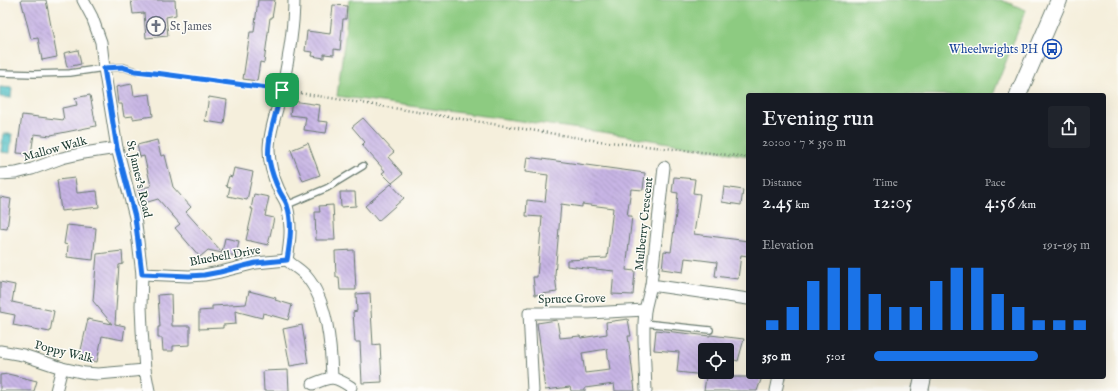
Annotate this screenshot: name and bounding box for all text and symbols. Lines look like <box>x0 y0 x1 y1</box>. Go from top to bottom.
church icon: St James <box>145 15 167 37</box>
place label: St James <box>170 19 212 35</box>
bus stop icon: Wheelwrights PH <box>1041 38 1063 60</box>
place label: Wheelwrights PH <box>949 42 1038 57</box>
pin <box>265 73 299 107</box>
icon: arrive <box>271 79 293 101</box>
text: Evening run <box>762 105 874 133</box>
button: share <box>1048 106 1090 148</box>
street label: Mallow Walk <box>21 133 89 165</box>
text: 20:00 · 7 × 350 m <box>762 134 846 151</box>
street label: St James's Road <box>122 139 155 220</box>
text: Distance <box>762 176 802 190</box>
text: Time <box>873 176 898 190</box>
text: Pace <box>985 176 1005 190</box>
street label: Mulberry Crescent <box>632 177 656 271</box>
text: 2.45 <box>762 190 793 215</box>
text: 12:05 <box>873 190 913 215</box>
text: 4:56 <box>985 190 1015 215</box>
text: km <box>793 198 810 212</box>
text: /km <box>1015 198 1036 212</box>
text: Elevation <box>762 237 814 254</box>
text: 191–195 m <box>1042 237 1090 254</box>
street label: Bluebell Drive <box>188 242 262 270</box>
street label: Spruce Grove <box>538 291 606 308</box>
street label: Poppy Walk <box>33 337 96 368</box>
map controls <box>698 343 734 379</box>
button: locate <box>698 343 734 379</box>
text: 350 m <box>762 348 791 365</box>
text: 5:01 <box>826 348 845 365</box>

